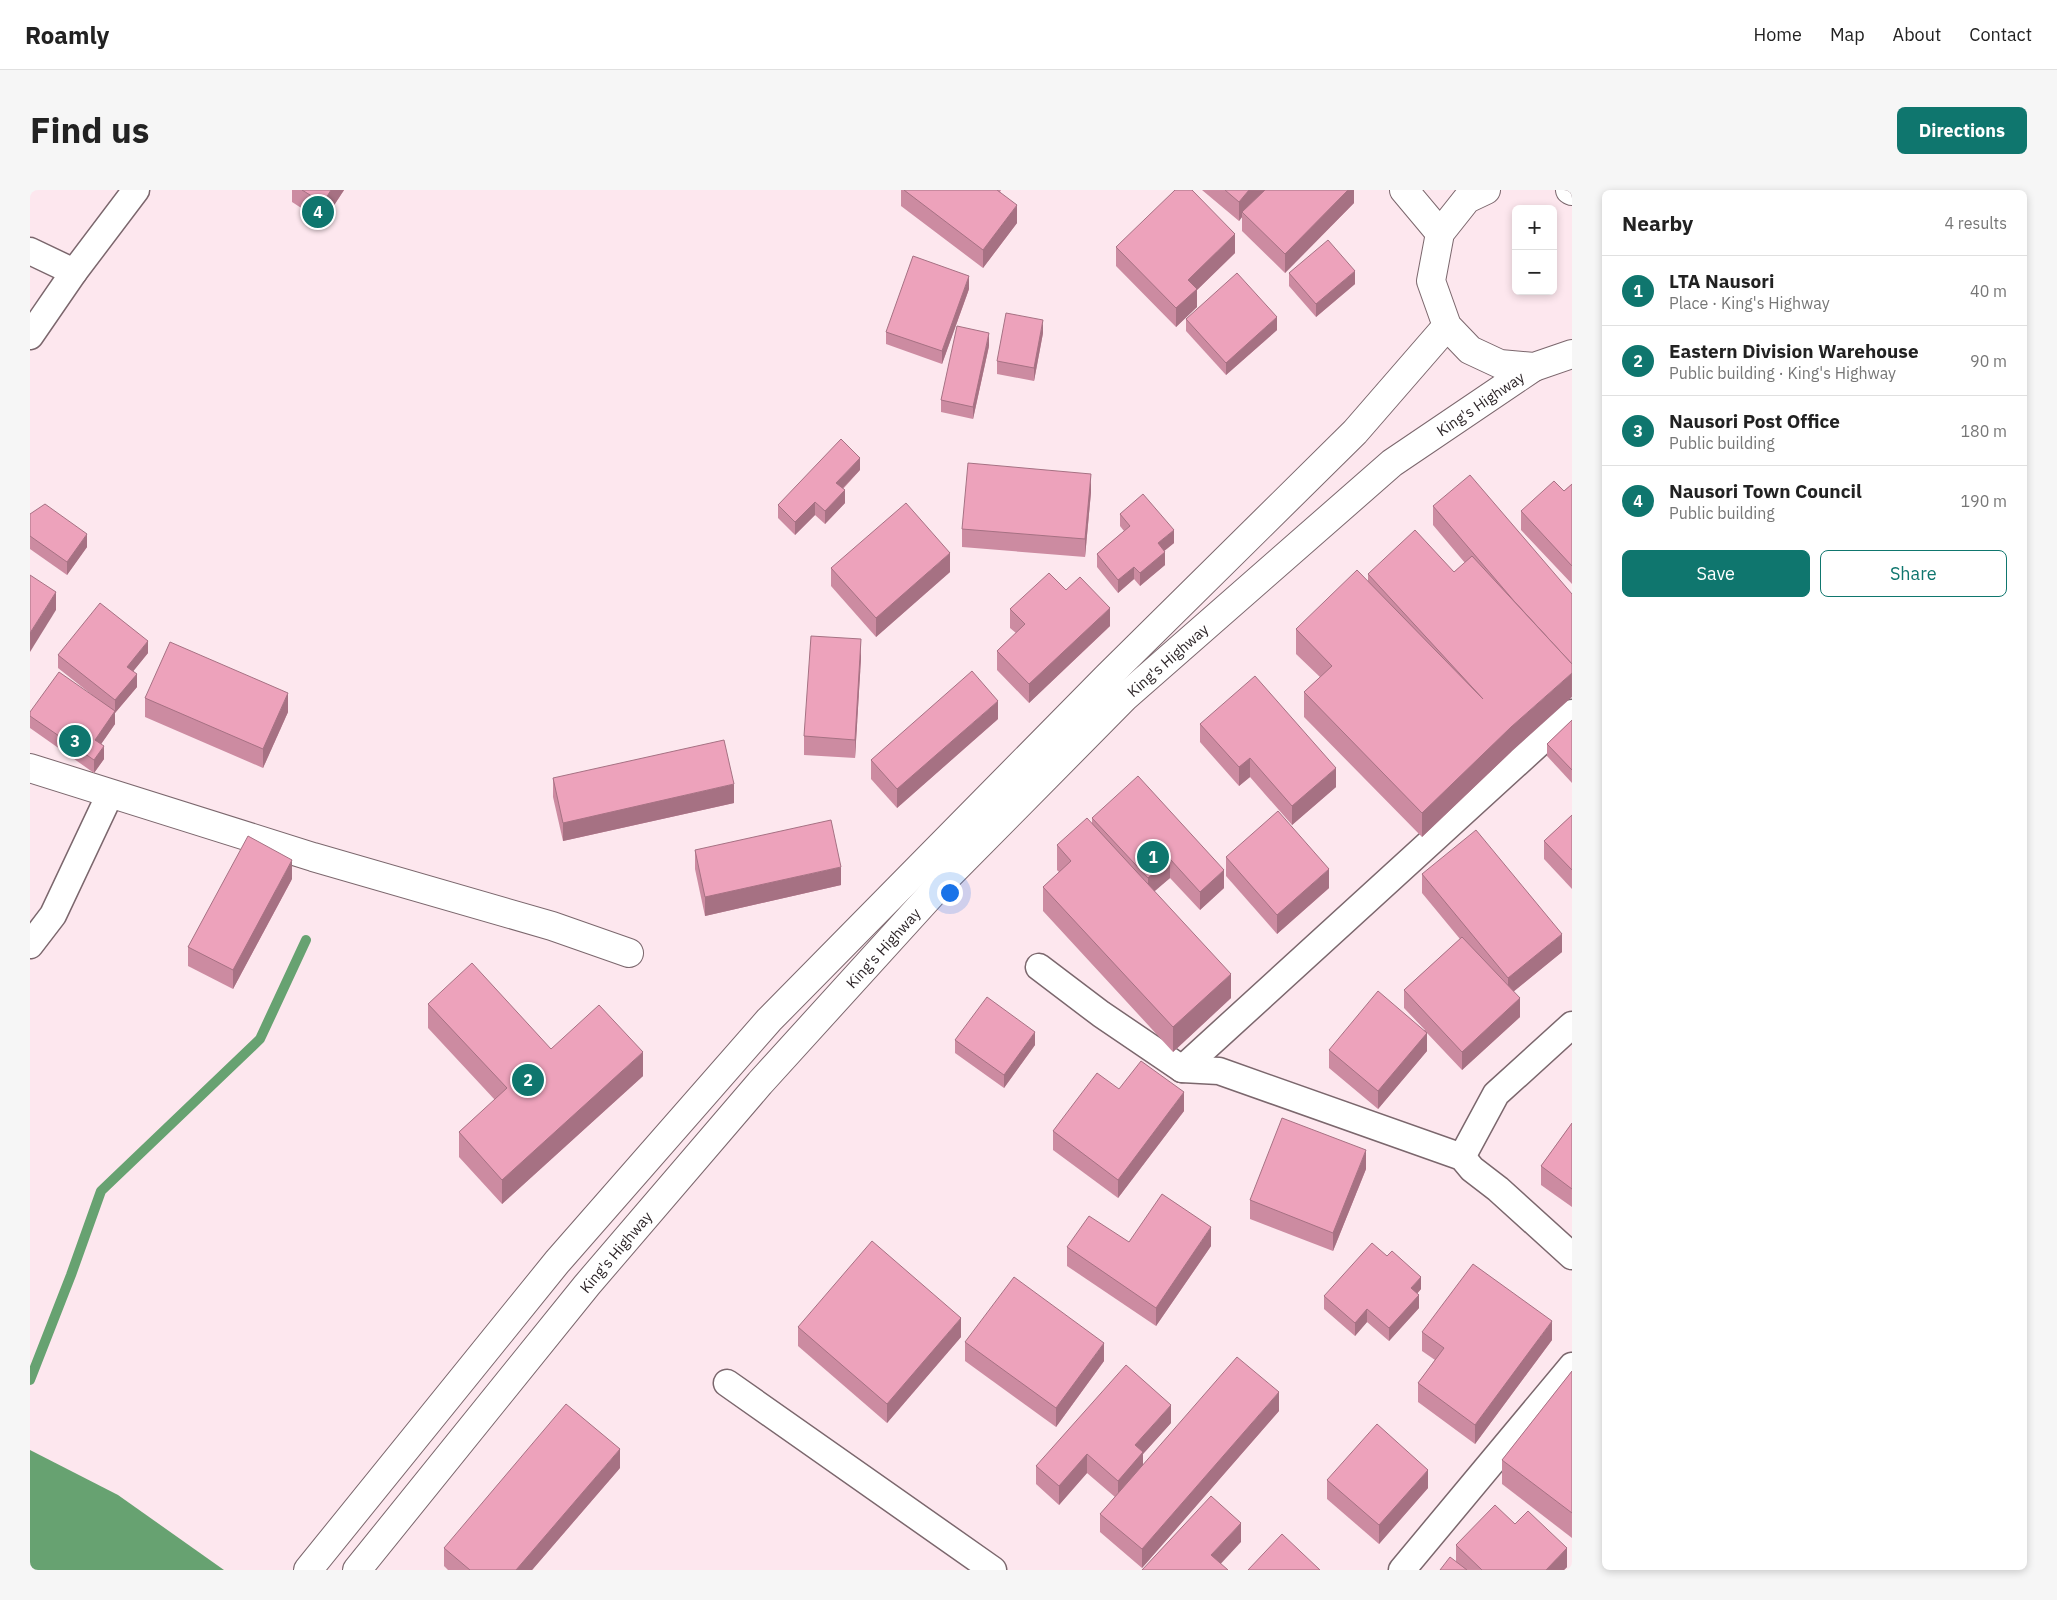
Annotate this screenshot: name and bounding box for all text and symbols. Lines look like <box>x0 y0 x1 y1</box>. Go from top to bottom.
text: Roamly <box>25 19 109 51</box>
text: Home <box>1754 23 1802 46</box>
text: Map <box>1830 23 1865 46</box>
text: About <box>1893 23 1941 46</box>
text: Contact <box>1969 23 2032 46</box>
text: Find us <box>30 107 149 153</box>
button: Directions <box>1897 107 2027 154</box>
pin: 4 <box>302 193 334 231</box>
map controls <box>1512 205 1557 295</box>
button: + <box>1512 205 1557 250</box>
text: Nearby <box>1622 209 1693 237</box>
text: 4 results <box>1944 213 2007 233</box>
button: − <box>1512 250 1557 295</box>
text: LTA Nausori <box>1669 269 1774 293</box>
text: 1 <box>1633 281 1643 301</box>
text: 40 m <box>1970 281 2007 301</box>
text: Place · King's Highway <box>1669 293 1830 313</box>
text: Eastern Division Warehouse <box>1669 339 1919 363</box>
text: 2 <box>1633 351 1643 371</box>
text: 90 m <box>1970 351 2007 371</box>
text: Public building · King's Highway <box>1669 363 1896 383</box>
street label: King's Highway <box>1433 367 1528 440</box>
text: Nausori Post Office <box>1669 409 1840 433</box>
text: 3 <box>1633 421 1643 441</box>
text: 180 m <box>1960 421 2007 441</box>
text: Public building <box>1669 433 1775 453</box>
text: Nausori Town Council <box>1669 479 1862 503</box>
text: 4 <box>1633 491 1643 511</box>
text: 190 m <box>1960 491 2007 511</box>
text: Public building <box>1669 503 1775 523</box>
button: Save <box>1622 550 1810 597</box>
button: Share <box>1820 550 2007 597</box>
street label: King's Highway <box>1123 619 1212 701</box>
pin: 3 <box>59 722 91 760</box>
pin: 1 <box>1137 838 1169 876</box>
your location <box>937 880 963 906</box>
street label: King's Highway <box>842 903 925 992</box>
pin: 2 <box>512 1061 544 1099</box>
street label: King's Highway <box>575 1207 656 1297</box>

